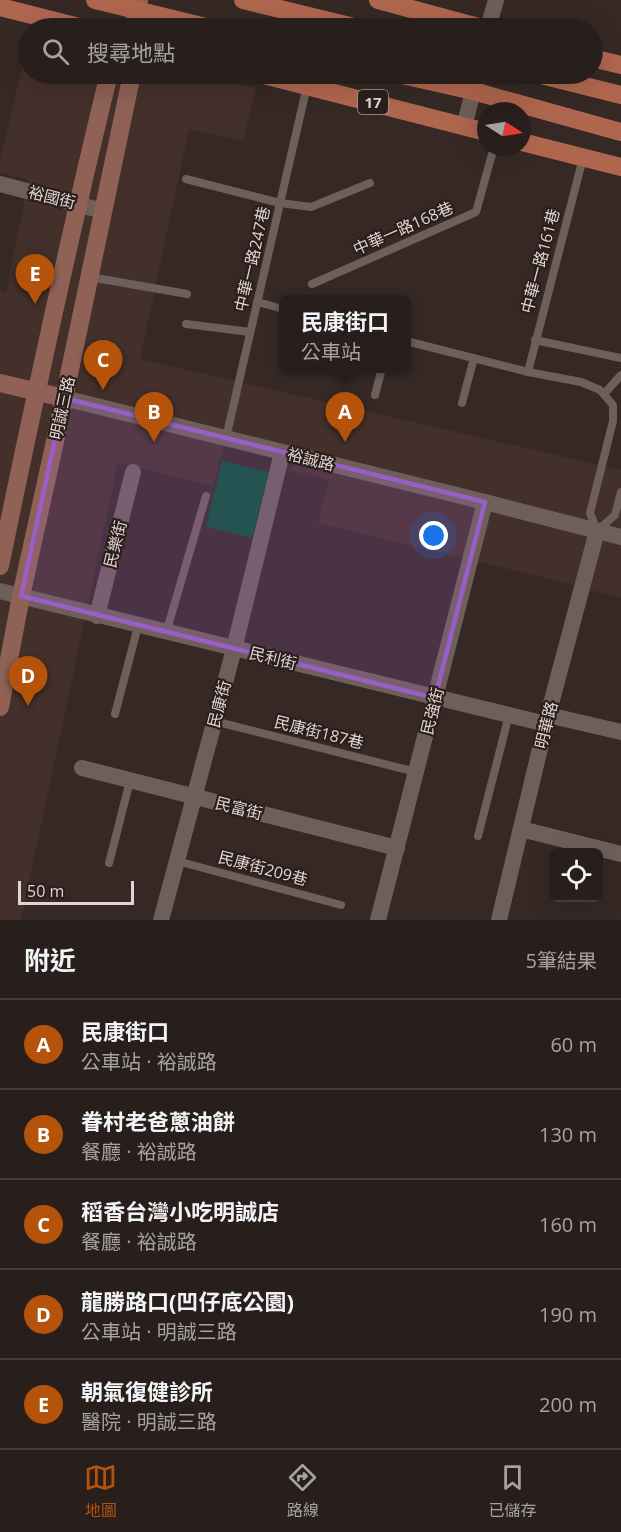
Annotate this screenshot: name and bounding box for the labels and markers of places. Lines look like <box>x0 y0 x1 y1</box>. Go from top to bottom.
pin: E <box>15 254 54 304</box>
pin: C <box>84 340 122 390</box>
pin: B <box>134 392 174 442</box>
pin: A <box>326 392 364 442</box>
pin: D <box>9 656 48 706</box>

